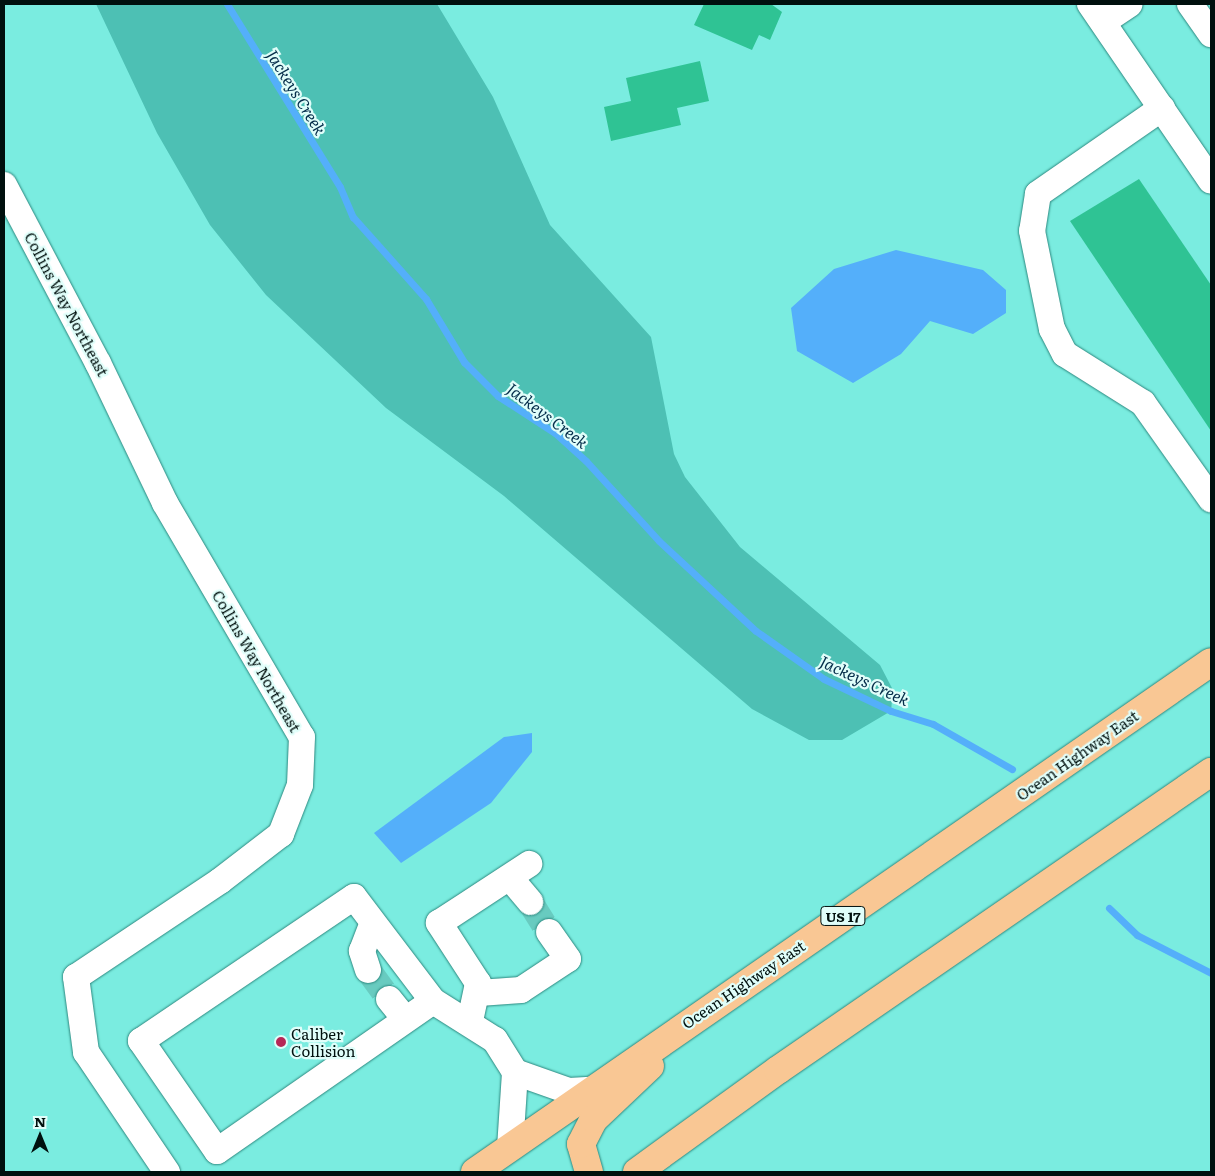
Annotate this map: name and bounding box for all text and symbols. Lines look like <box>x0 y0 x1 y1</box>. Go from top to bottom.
water label: Jackeys Creek <box>263 46 331 138</box>
street label: Collins Way Northeast <box>21 229 113 379</box>
water label: Jackeys Creek <box>504 378 592 452</box>
street label: Collins Way Northeast <box>209 587 305 735</box>
water label: Jackeys Creek <box>817 651 913 709</box>
street label: Ocean Highway East <box>1013 706 1141 804</box>
road number: US 17 <box>819 904 867 928</box>
street label: Ocean Highway East <box>678 936 808 1032</box>
place label: Caliber Collision <box>291 1024 355 1059</box>
marker: Caliber Collision <box>275 1036 287 1048</box>
north arrow <box>15 1111 65 1161</box>
text: N <box>34 1111 46 1131</box>

